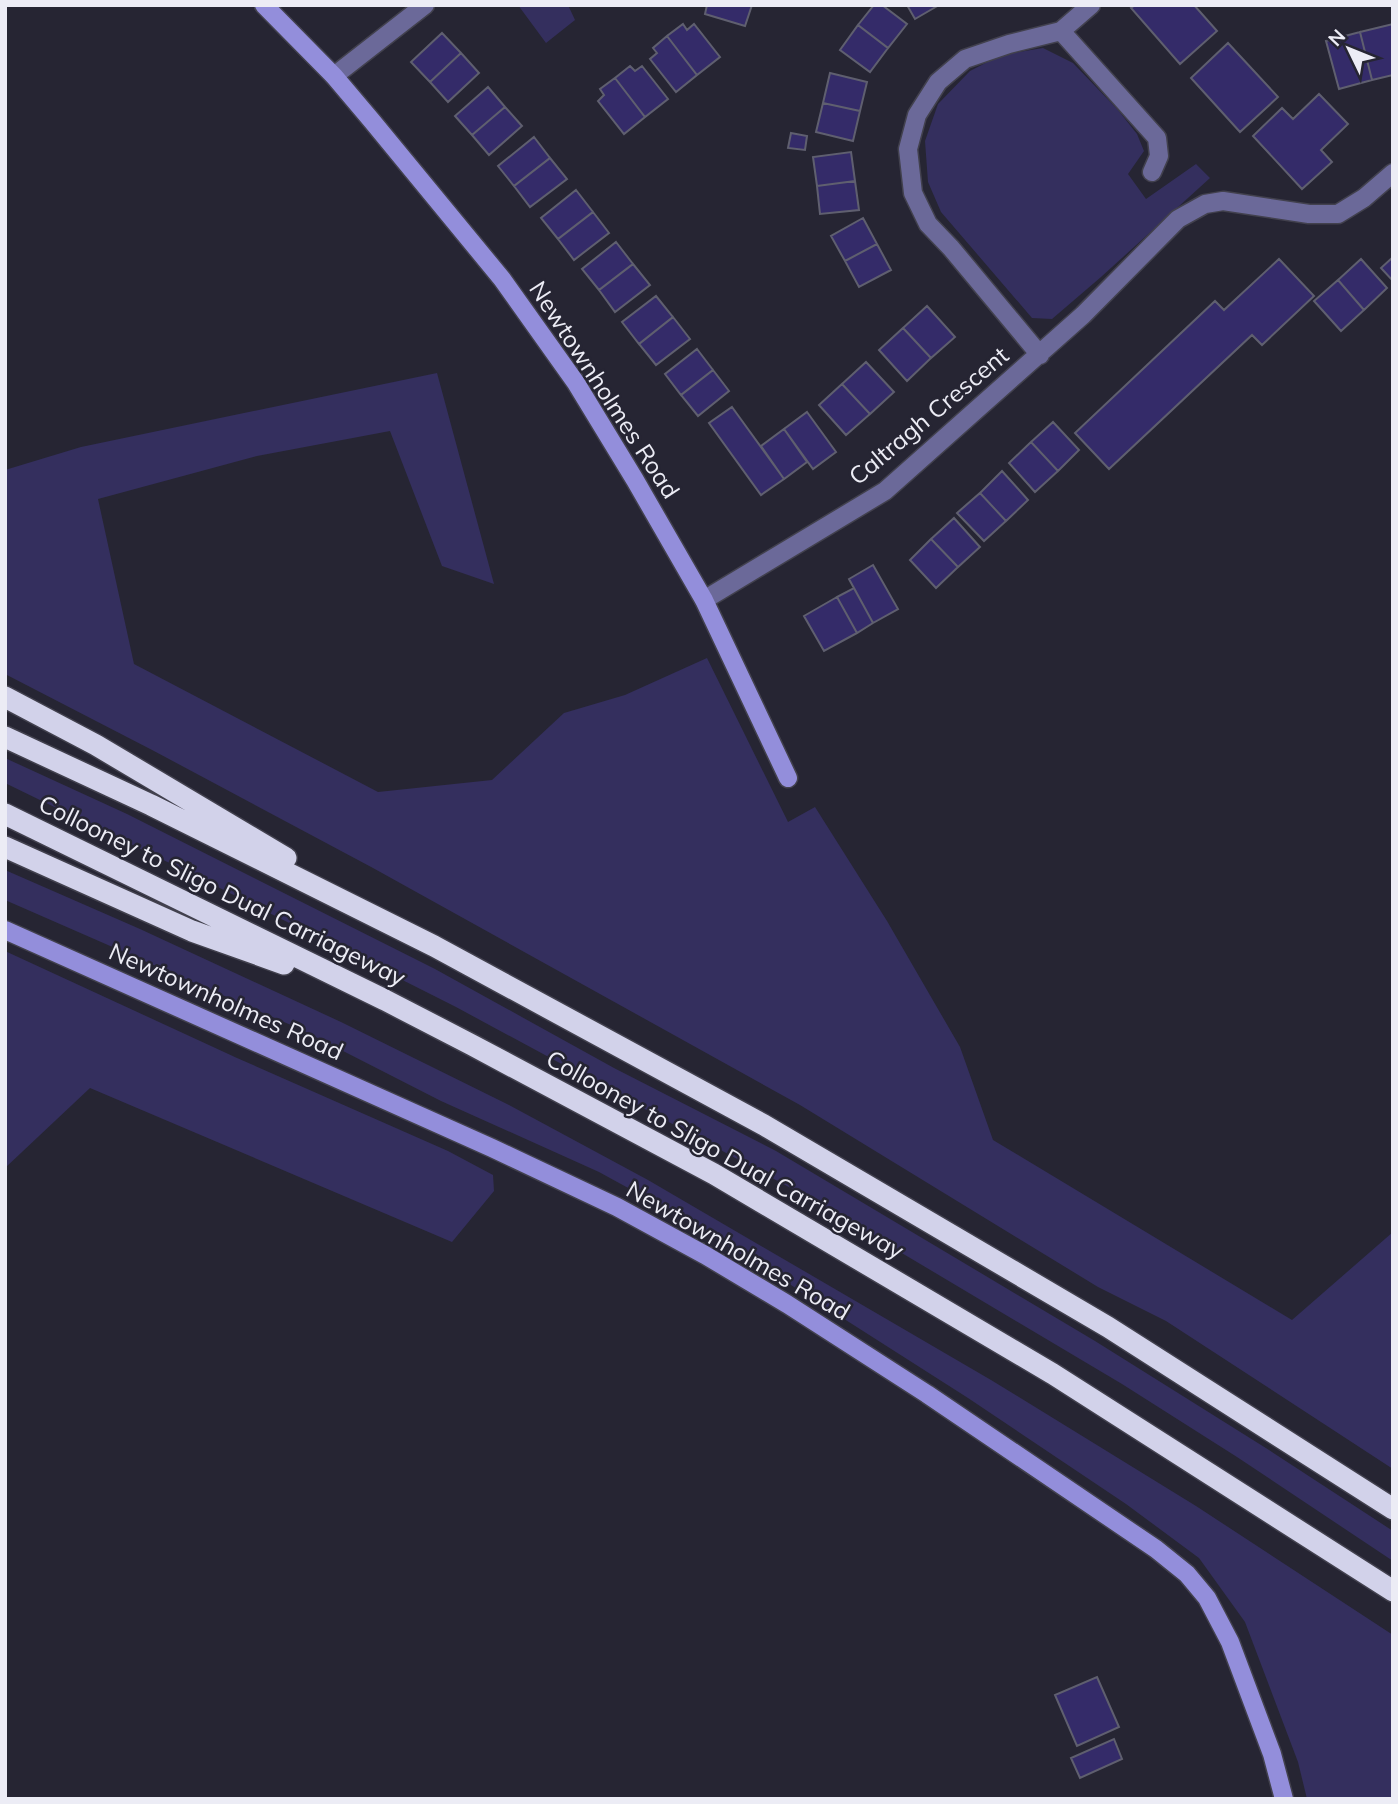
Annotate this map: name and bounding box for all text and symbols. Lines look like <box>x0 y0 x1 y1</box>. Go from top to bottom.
north arrow <box>1314 14 1384 84</box>
text: N <box>1323 24 1350 51</box>
street label: Newtownholmes Road <box>523 275 686 504</box>
street label: Caltragh Crescent <box>842 340 1014 491</box>
street label: Collooney to Sligo Dual Carriageway <box>34 788 411 992</box>
street label: Newtownholmes Road <box>105 936 348 1066</box>
street label: Collooney to Sligo Dual Carriageway <box>541 1043 910 1265</box>
street label: Newtownholmes Road <box>621 1174 856 1326</box>

